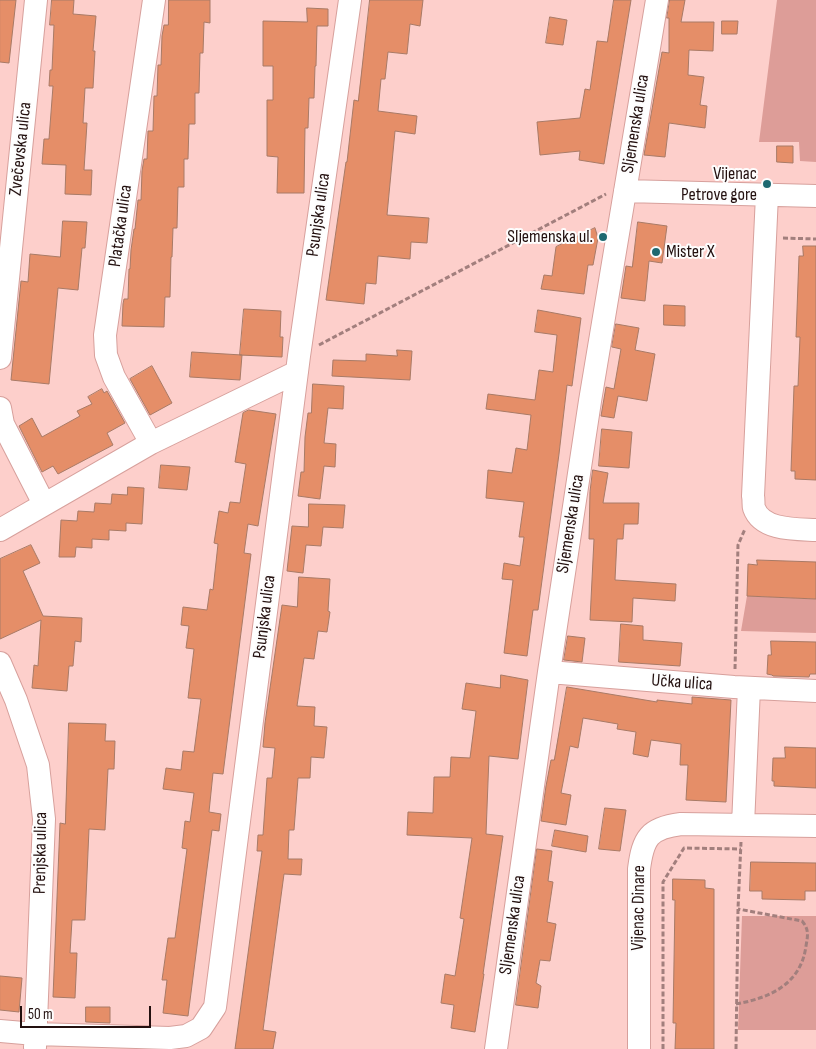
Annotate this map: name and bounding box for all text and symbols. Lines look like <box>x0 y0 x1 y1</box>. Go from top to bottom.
street label: Sljemenska ulica <box>618 73 654 175</box>
street label: Zvečevska ulica <box>5 101 37 197</box>
place label: Vijenac Petrove gore <box>681 163 757 205</box>
street label: Psunjska ulica <box>302 172 336 258</box>
marker: Vijenac Petrove gore <box>761 178 773 190</box>
street label: Platačka ulica <box>105 184 137 268</box>
place label: Sljemenska ul. <box>507 226 593 248</box>
marker: Sljemenska ul. <box>597 231 609 243</box>
place label: Mister X <box>666 241 715 263</box>
marker: Mister X <box>650 246 662 258</box>
street label: Sljemenska ulica <box>553 473 589 575</box>
street label: Psunjska ulica <box>249 574 281 660</box>
street label: Učka ulica <box>651 670 713 696</box>
street label: Prenjska ulica <box>29 812 53 894</box>
street label: Vijenac Dinare <box>627 865 651 951</box>
street label: Sljemenska ulica <box>495 874 531 976</box>
scale bar <box>22 996 154 1028</box>
text: 50 m <box>28 1005 53 1024</box>

